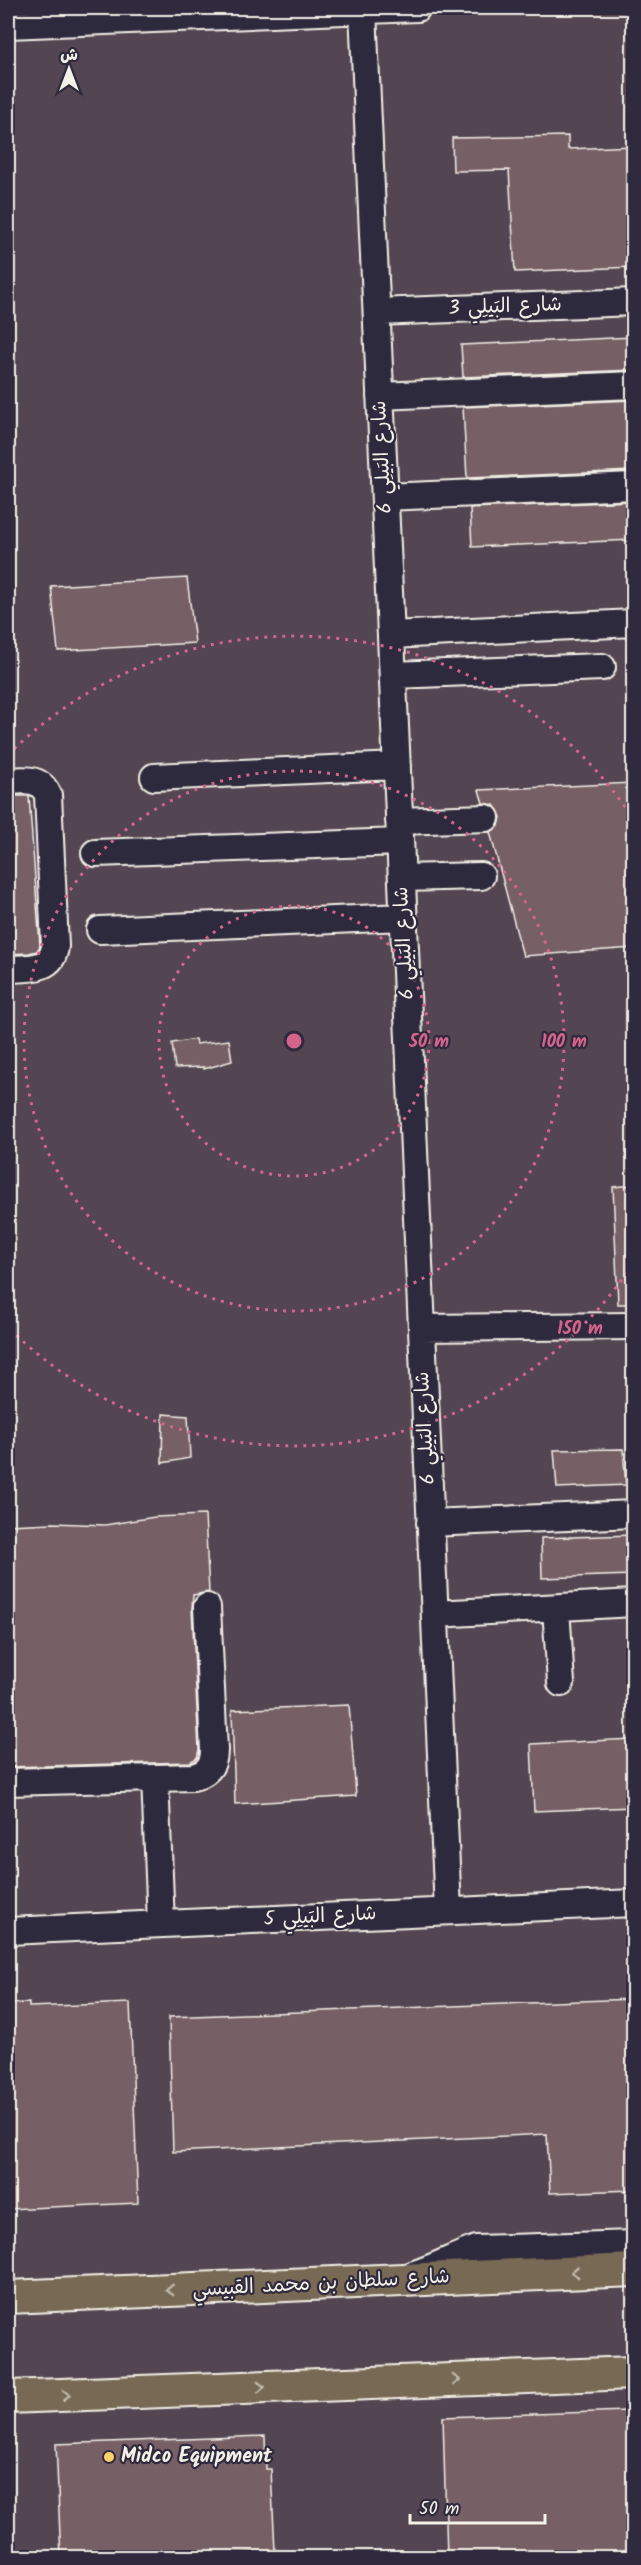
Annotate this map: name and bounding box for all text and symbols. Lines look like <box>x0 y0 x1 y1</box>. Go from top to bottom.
north arrow <box>39 39 99 99</box>
text: ش <box>60 43 78 68</box>
street label: شارع البَيلِي 3 <box>448 289 562 325</box>
street label: شارع البَيلِي 6 <box>364 400 402 514</box>
street label: شارع البَيلِي 6 <box>386 886 424 1000</box>
text: 50 m <box>408 1028 449 1057</box>
text: 100 m <box>541 1028 587 1057</box>
centre of rings <box>284 1031 304 1051</box>
text: 150 m <box>557 1315 603 1344</box>
street label: شارع البَيلِي 6 <box>407 1371 445 1485</box>
street label: شارع البَيلِي 5 <box>263 1898 377 1936</box>
street label: شارع سلطان بن محمد القبيسي <box>192 2261 450 2307</box>
one-way arrow <box>571 2266 580 2279</box>
one-way arrow <box>166 2284 175 2297</box>
one-way arrow <box>451 2373 460 2386</box>
one-way arrow <box>256 2381 265 2394</box>
one-way arrow <box>61 2388 70 2401</box>
place label: Midco Equipment <box>121 2441 273 2473</box>
marker: Midco Equipment <box>102 2450 116 2464</box>
scale bar <box>410 2487 545 2525</box>
text: 50 m <box>419 2495 459 2524</box>

